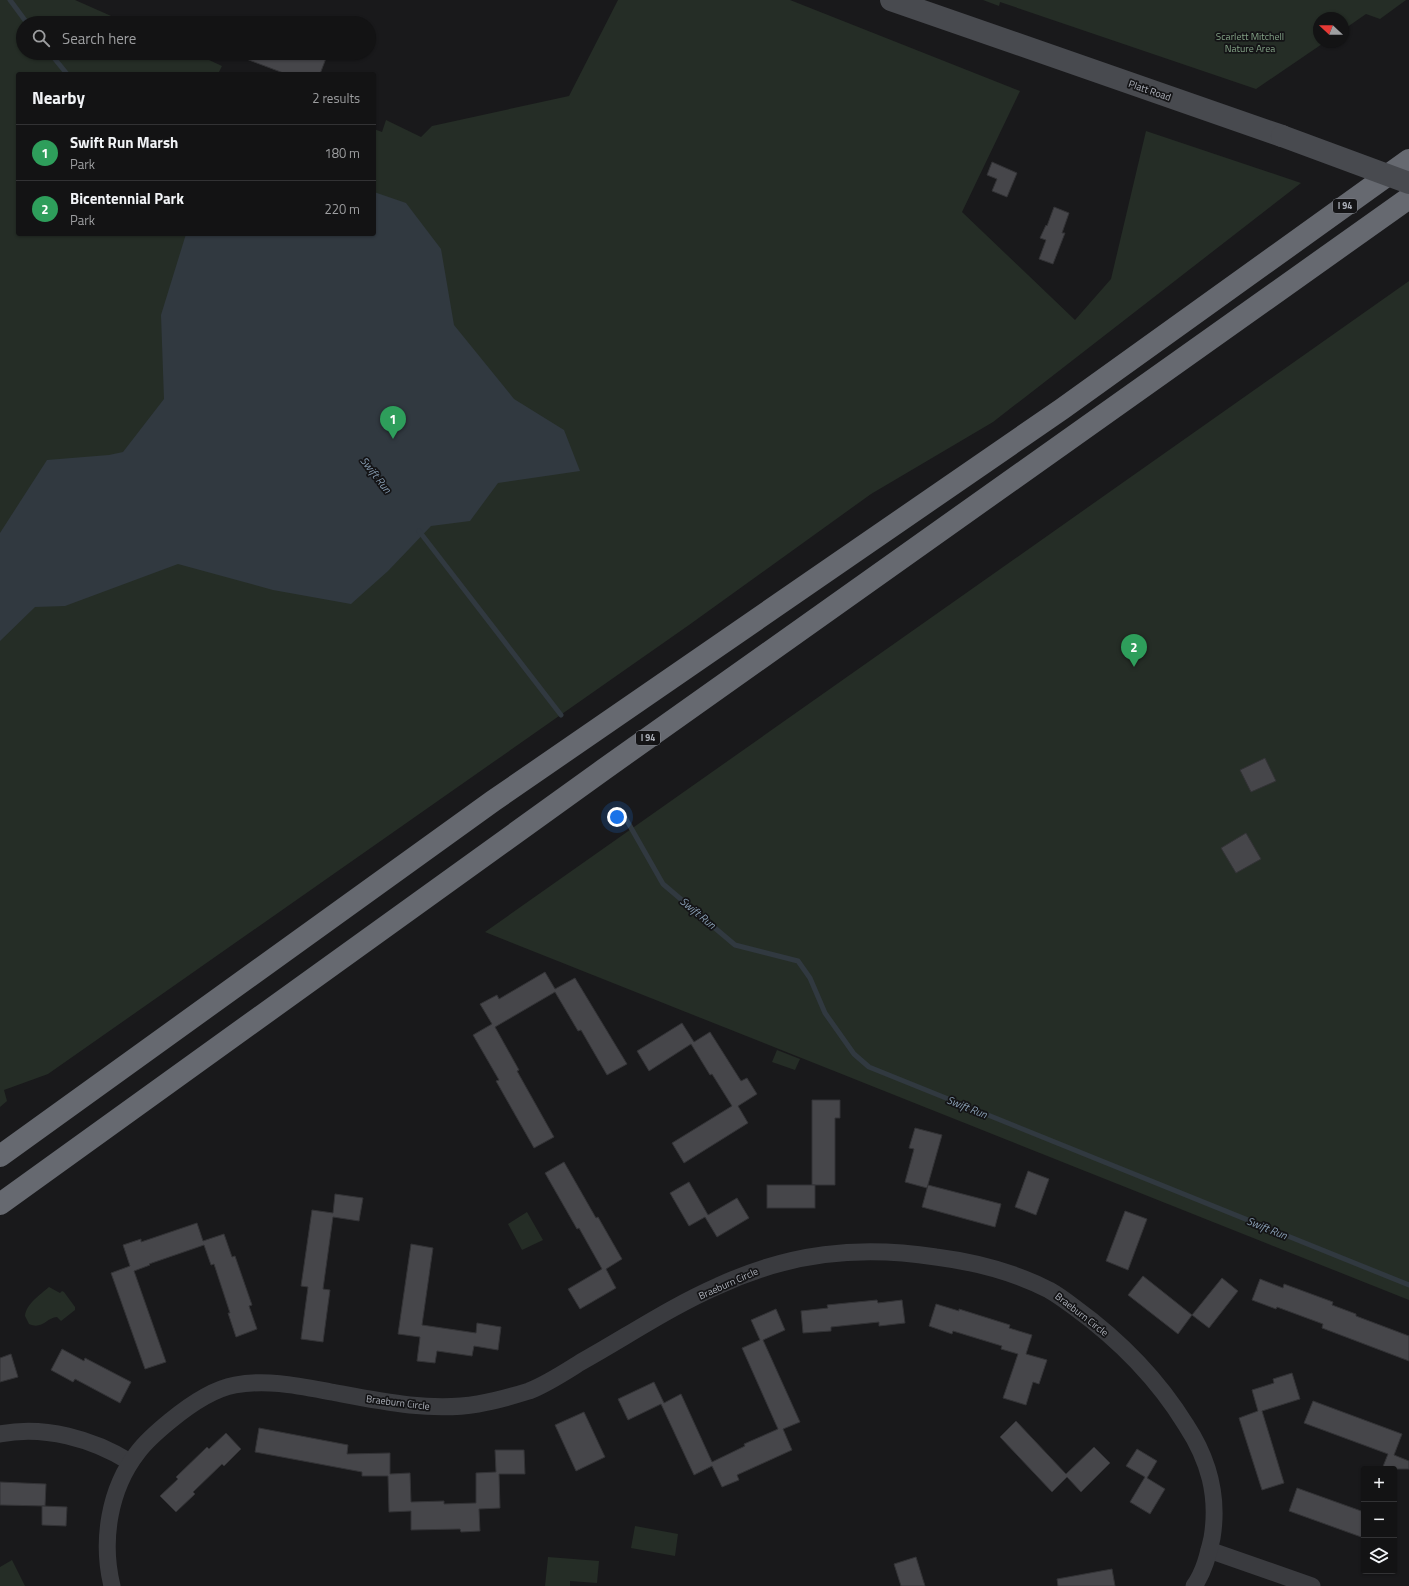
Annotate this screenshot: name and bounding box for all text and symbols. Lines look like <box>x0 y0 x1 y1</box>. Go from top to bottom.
north arrow <box>1313 12 1349 48</box>
search box <box>16 16 376 60</box>
icon: search <box>30 27 52 49</box>
text: Search here <box>62 27 136 50</box>
park label: Scarlett Mitchell Nature Area <box>1216 29 1284 56</box>
street label: Platt Road <box>1127 76 1173 105</box>
text: Nearby <box>32 85 85 111</box>
text: 2 results <box>312 88 360 108</box>
text: Swift Run Marsh <box>70 131 178 154</box>
text: 1 <box>41 143 49 163</box>
text: 180 m <box>324 143 360 163</box>
text: Park <box>70 154 95 174</box>
text: Bicentennial Park <box>70 187 184 210</box>
text: 2 <box>41 199 49 219</box>
text: 220 m <box>324 199 360 219</box>
road number: I 94 <box>1333 199 1357 213</box>
text: Park <box>70 210 95 230</box>
pin: 1 <box>380 406 406 439</box>
water label: Swift Run <box>357 453 396 497</box>
pin: 2 <box>1121 634 1147 667</box>
road number: I 94 <box>636 731 660 745</box>
your location <box>607 807 627 827</box>
water label: Swift Run <box>677 893 720 933</box>
water label: Swift Run <box>944 1092 990 1123</box>
water label: Swift Run <box>1244 1213 1290 1244</box>
street label: Braeburn Circle <box>696 1264 760 1303</box>
street label: Braeburn Circle <box>1052 1289 1112 1340</box>
street label: Braeburn Circle <box>365 1391 431 1414</box>
map controls <box>1361 1466 1397 1574</box>
button: + <box>1361 1466 1397 1502</box>
button: − <box>1361 1502 1397 1538</box>
button: layers <box>1361 1538 1397 1574</box>

